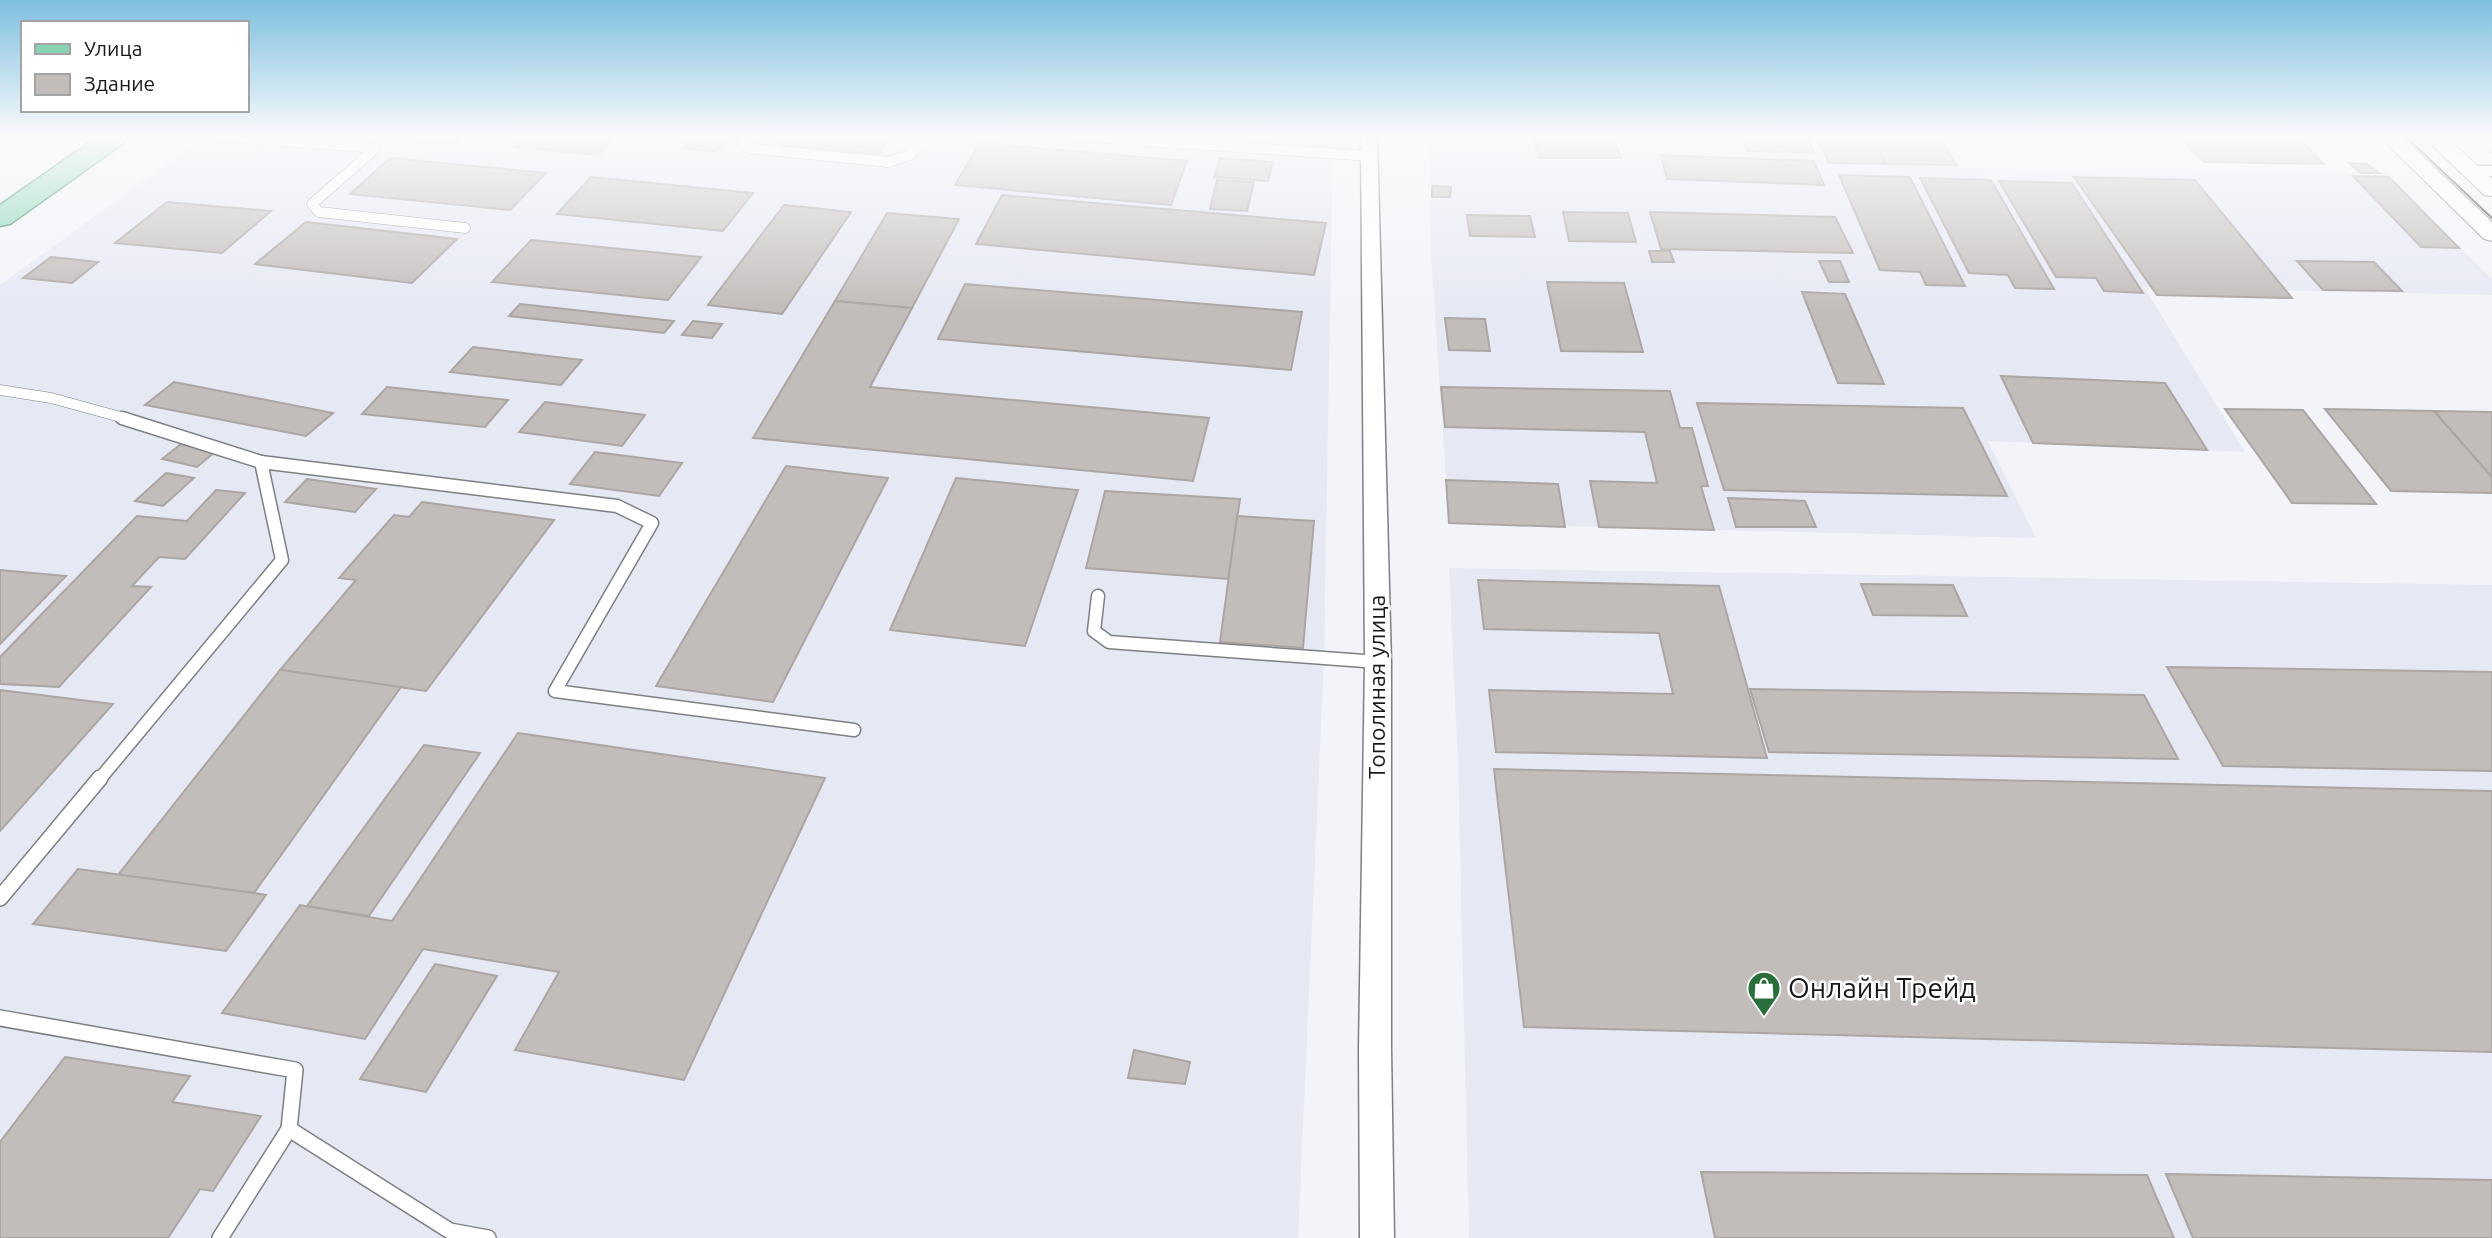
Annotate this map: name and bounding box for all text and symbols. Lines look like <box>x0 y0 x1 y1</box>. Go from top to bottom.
legend <box>21 21 248 112</box>
text: Улица <box>84 36 142 60</box>
text: Здание <box>84 71 155 95</box>
street label: Тополиная улица <box>1364 595 1389 779</box>
shop icon: Онлайн Трейд <box>1745 969 1783 1018</box>
place label: Онлайн Трейд <box>1788 972 1976 1003</box>

